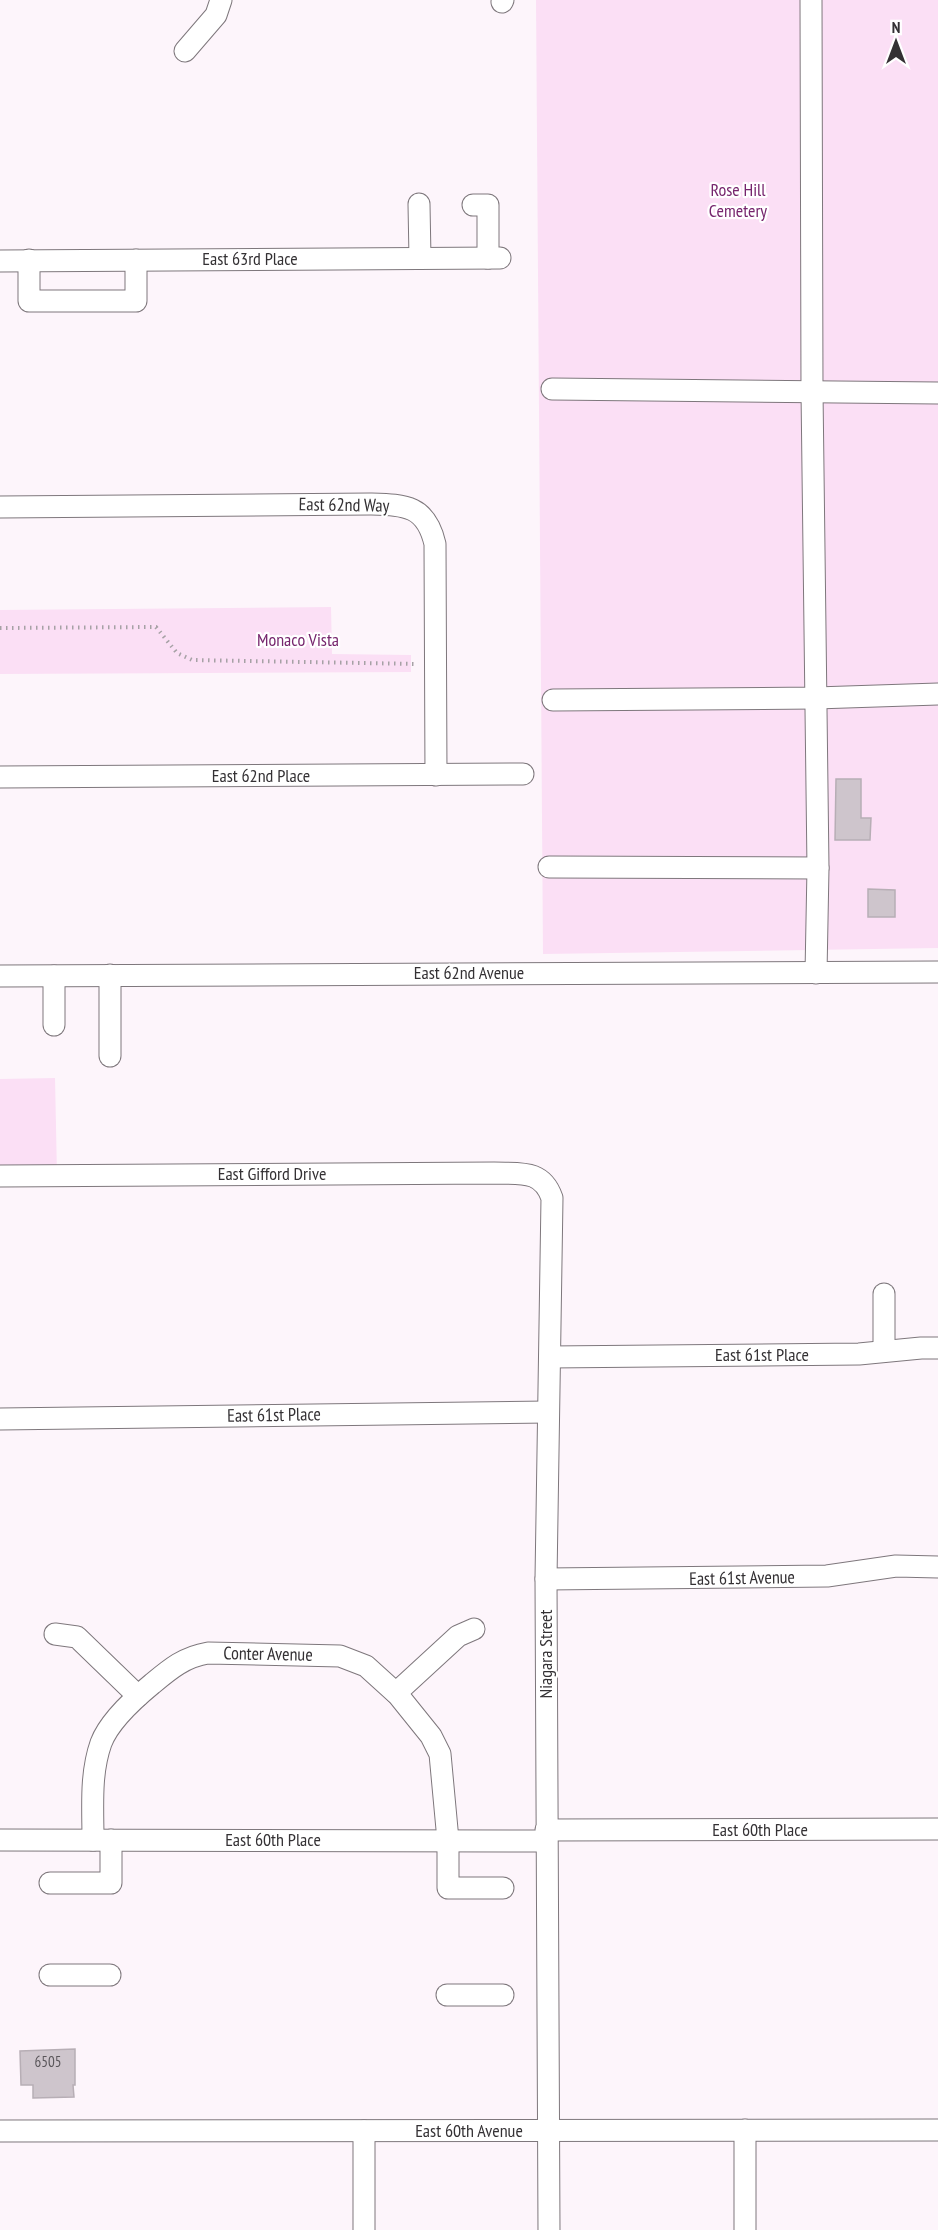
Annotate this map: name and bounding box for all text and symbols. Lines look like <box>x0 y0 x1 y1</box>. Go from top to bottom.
north arrow <box>866 12 926 72</box>
text: N <box>892 17 900 37</box>
park label: Rose Hill Cemetery <box>709 178 767 222</box>
street label: East 63rd Place <box>202 247 298 270</box>
street label: East 62nd Way <box>298 492 390 517</box>
park label: Monaco Vista <box>257 628 339 651</box>
street label: East 62nd Place <box>212 764 310 787</box>
street label: East 62nd Avenue <box>414 961 524 984</box>
street label: East Gifford Drive <box>218 1162 326 1185</box>
street label: East 61st Place <box>715 1343 809 1366</box>
street label: East 61st Place <box>227 1402 321 1427</box>
street label: East 61st Avenue <box>689 1565 795 1590</box>
street label: Niagara Street <box>534 1609 557 1698</box>
street label: Conter Avenue <box>223 1641 313 1666</box>
street label: East 60th Place <box>712 1818 808 1841</box>
street label: East 60th Place <box>225 1828 321 1851</box>
house number: 6505 <box>34 2052 62 2071</box>
street label: East 60th Avenue <box>415 2119 523 2142</box>

